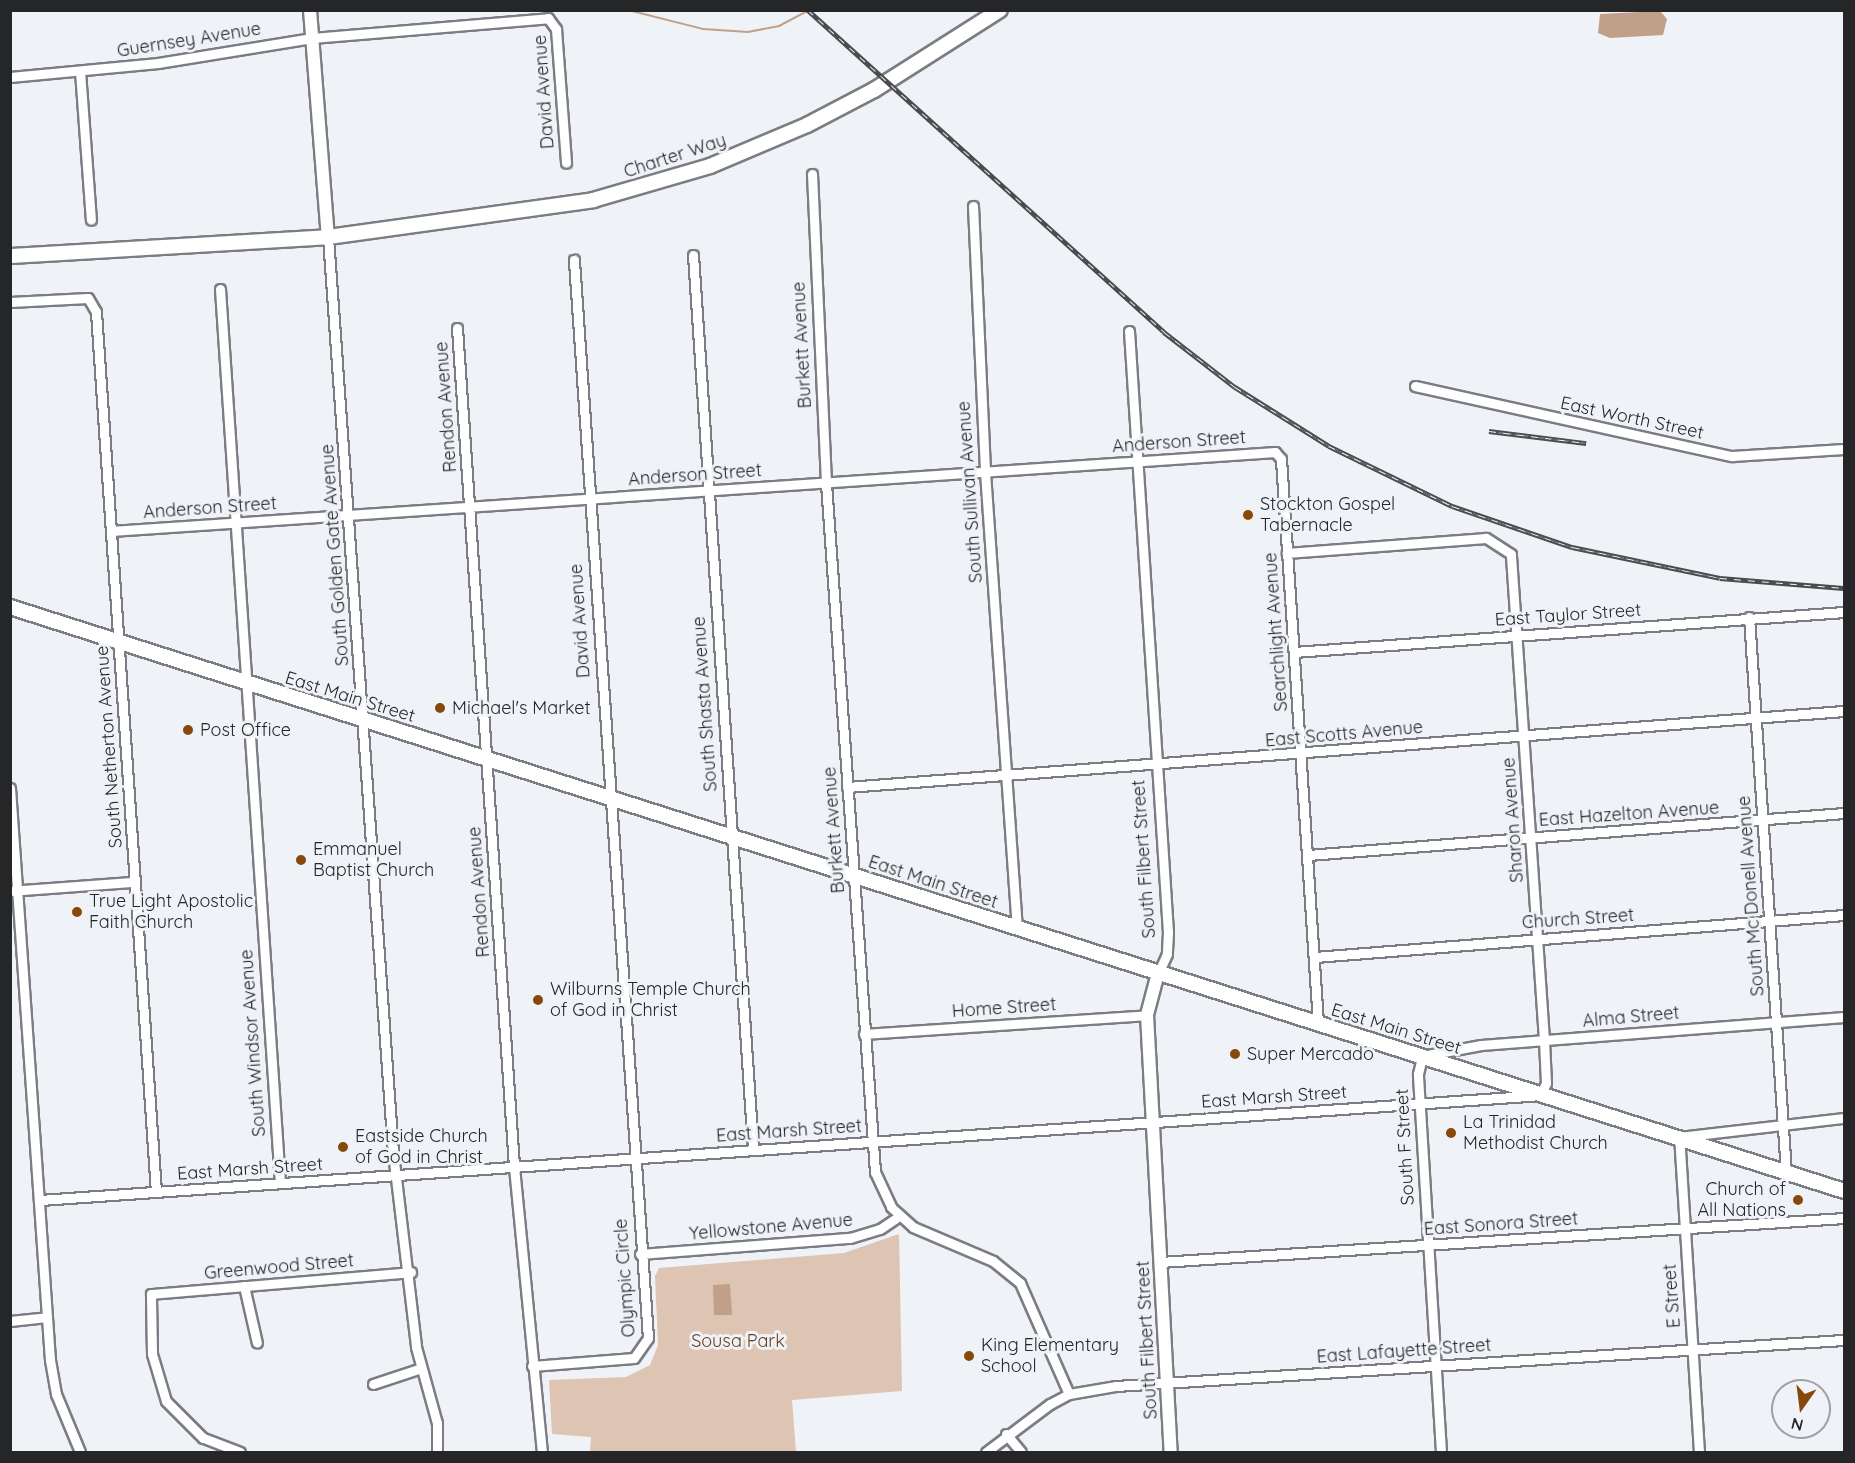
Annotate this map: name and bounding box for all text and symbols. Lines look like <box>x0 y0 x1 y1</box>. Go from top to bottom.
street label: Guernsey Avenue <box>115 18 263 62</box>
street label: David Avenue <box>529 34 559 150</box>
street label: Charter Way <box>621 129 729 183</box>
street label: Burkett Avenue <box>788 281 816 409</box>
street label: Rendon Avenue <box>431 341 461 473</box>
street label: East Worth Street <box>1558 392 1706 444</box>
street label: South Sullivan Avenue <box>953 400 987 584</box>
street label: Anderson Street <box>1111 427 1247 457</box>
street label: South Golden Gate Avenue <box>316 443 354 667</box>
street label: Anderson Street <box>627 460 763 490</box>
street label: Anderson Street <box>142 493 278 523</box>
place label: Stockton Gospel Tabernacle <box>1260 494 1395 536</box>
marker: Stockton Gospel Tabernacle <box>1241 508 1255 522</box>
street label: Searchlight Avenue <box>1260 552 1292 712</box>
street label: David Avenue <box>565 563 595 679</box>
street label: East Taylor Street <box>1494 599 1642 631</box>
street label: South Shasta Avenue <box>688 616 722 792</box>
street label: South Netherton Avenue <box>91 645 127 849</box>
street label: East Main Street <box>282 667 418 727</box>
place label: Michael's Market <box>452 697 591 719</box>
marker: Michael's Market <box>433 701 447 715</box>
street label: East Scotts Avenue <box>1264 716 1424 752</box>
place label: Post Office <box>200 719 291 741</box>
marker: Post Office <box>181 723 195 737</box>
street label: Sharon Avenue <box>1498 757 1528 883</box>
street label: Burkett Avenue <box>819 766 849 894</box>
street label: South Filbert Street <box>1128 779 1160 939</box>
street label: South Mc Donell Avenue <box>1733 795 1769 997</box>
street label: East Hazelton Avenue <box>1538 797 1720 831</box>
street label: Rendon Avenue <box>464 826 494 958</box>
place label: Emmanuel Baptist Church <box>313 839 434 882</box>
street label: East Main Street <box>866 851 1000 913</box>
marker: Emmanuel Baptist Church <box>294 853 308 867</box>
place label: True Light Apostolic Faith Church <box>89 891 253 934</box>
street label: Church Street <box>1521 904 1635 934</box>
marker: True Light Apostolic Faith Church <box>70 905 84 919</box>
street label: South Windsor Avenue <box>236 949 270 1137</box>
place label: Wilburns Temple Church of God in Christ <box>550 979 751 1022</box>
marker: Wilburns Temple Church of God in Christ <box>531 993 545 1007</box>
street label: Home Street <box>951 994 1057 1022</box>
street label: East Main Street <box>1328 999 1464 1059</box>
street label: Alma Street <box>1582 1002 1680 1032</box>
place label: Super Mercado <box>1247 1043 1374 1065</box>
marker: Super Mercado <box>1228 1047 1242 1061</box>
street label: East Marsh Street <box>1200 1081 1348 1113</box>
street label: South F Street <box>1391 1088 1419 1206</box>
place label: La Trinidad Methodist Church <box>1463 1112 1608 1154</box>
street label: East Marsh Street <box>715 1115 863 1147</box>
place label: Eastside Church of God in Christ <box>355 1126 488 1168</box>
marker: La Trinidad Methodist Church <box>1444 1126 1458 1140</box>
marker: Eastside Church of God in Christ <box>336 1140 350 1154</box>
street label: East Marsh Street <box>176 1153 324 1185</box>
place label: Church of All Nations <box>1697 1179 1786 1222</box>
marker: Church of All Nations <box>1791 1193 1805 1207</box>
street label: East Sonora Street <box>1423 1208 1579 1240</box>
street label: Yellowstone Avenue <box>688 1209 854 1245</box>
street label: Olympic Circle <box>610 1218 640 1338</box>
street label: Greenwood Street <box>203 1250 355 1284</box>
street label: South Filbert Street <box>1132 1260 1162 1420</box>
street label: E Street <box>1659 1263 1685 1329</box>
park label: Sousa Park <box>691 1330 785 1352</box>
street label: East Lafayette Street <box>1316 1334 1492 1368</box>
place label: King Elementary School <box>981 1335 1119 1378</box>
marker: King Elementary School <box>962 1349 976 1363</box>
north arrow <box>1771 1379 1831 1439</box>
text: N <box>1789 1413 1805 1436</box>

